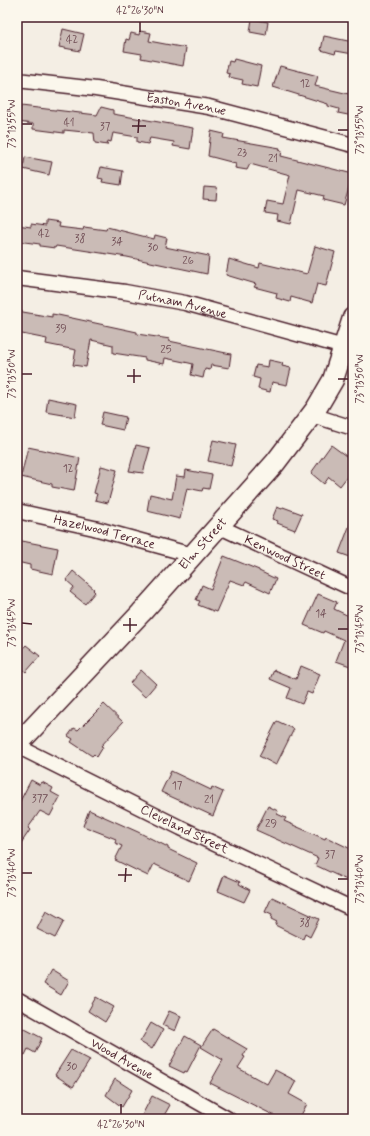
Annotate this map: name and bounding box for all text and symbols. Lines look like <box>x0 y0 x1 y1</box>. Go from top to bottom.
text: 42°26'30"N <box>116 4 164 18</box>
house number: 42 <box>66 33 78 47</box>
house number: 12 <box>300 77 311 91</box>
street label: Easton Avenue <box>145 89 228 120</box>
text: 73°13'55"W <box>5 100 19 148</box>
text: 73°13'55"W <box>353 106 367 154</box>
house number: 41 <box>63 116 75 130</box>
house number: 37 <box>100 120 111 134</box>
house number: 23 <box>237 146 247 160</box>
house number: 21 <box>268 152 278 166</box>
house number: 42 <box>38 227 50 241</box>
house number: 38 <box>75 232 86 246</box>
house number: 34 <box>111 235 123 249</box>
house number: 30 <box>147 241 159 255</box>
house number: 26 <box>182 254 194 268</box>
street label: Putnam Avenue <box>137 286 229 323</box>
house number: 39 <box>55 322 67 336</box>
house number: 25 <box>160 343 172 357</box>
text: 73°13'50"W <box>5 350 19 398</box>
text: 73°13'50"W <box>353 355 367 403</box>
house number: 12 <box>63 462 74 476</box>
street label: Hazelwood Terrace <box>52 511 157 553</box>
street label: Elm Street <box>175 514 231 574</box>
street label: Kenwood Street <box>242 531 329 584</box>
text: 73°13'45"W <box>5 599 19 647</box>
text: 73°13'45"W <box>353 605 367 653</box>
house number: 14 <box>315 607 327 621</box>
house number: 17 <box>172 779 183 793</box>
house number: 377 <box>32 792 48 806</box>
house number: 21 <box>204 793 214 807</box>
street label: Cleveland Street <box>138 801 232 858</box>
house number: 29 <box>265 817 277 831</box>
house number: 37 <box>325 848 336 862</box>
text: 73°13'40"W <box>5 849 19 897</box>
text: 73°13'40"W <box>353 855 367 903</box>
house number: 38 <box>300 916 311 930</box>
street label: Wood Avenue <box>88 1034 157 1083</box>
house number: 30 <box>66 1060 78 1074</box>
text: 42°26'30"N <box>97 1118 145 1132</box>

